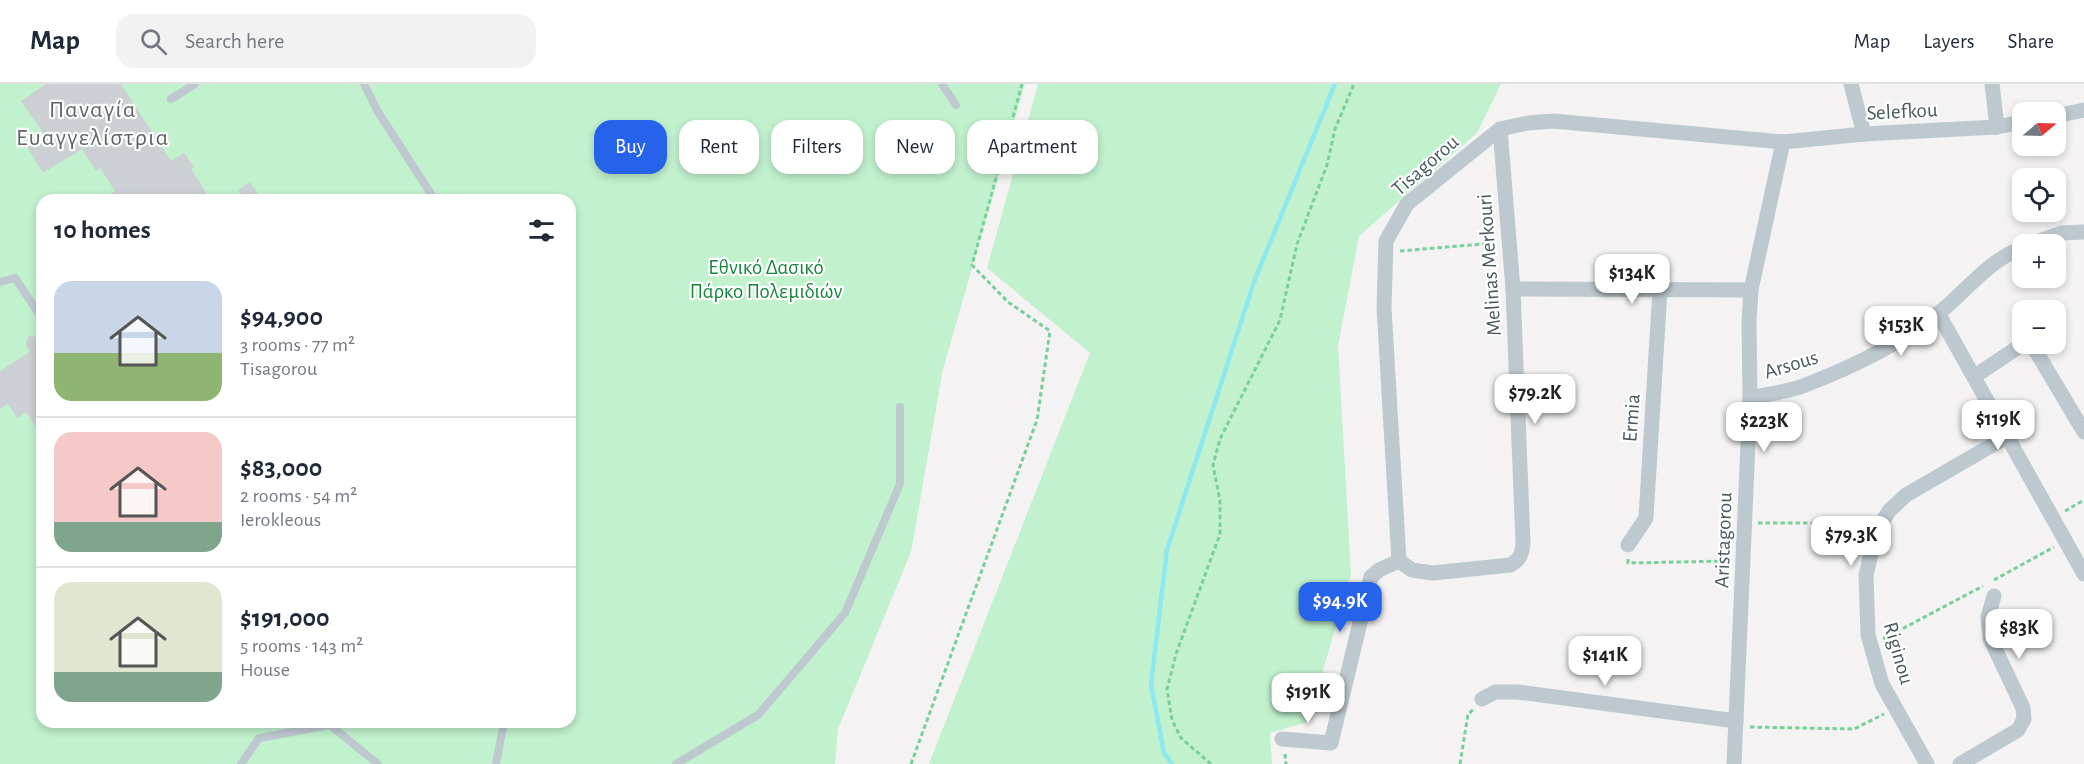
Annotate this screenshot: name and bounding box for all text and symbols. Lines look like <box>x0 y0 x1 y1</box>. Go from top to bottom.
search box <box>116 14 536 68</box>
icon: search <box>137 25 170 58</box>
text: Map <box>30 27 80 55</box>
text: Search here <box>185 30 284 52</box>
text: Map <box>1854 31 1890 52</box>
text: Layers <box>1923 31 1974 52</box>
text: Share <box>2007 31 2054 52</box>
district label: Παναγία Ευαγγελίστρια <box>16 98 170 150</box>
street label: Selefkou <box>1866 99 1938 124</box>
north arrow <box>2012 102 2066 156</box>
map controls <box>2012 102 2066 354</box>
chip: Buy <box>594 120 667 174</box>
chip: Rent <box>679 120 759 174</box>
chip: Filters <box>771 120 863 174</box>
chip: New <box>875 120 955 174</box>
chip: Apartment <box>967 120 1098 174</box>
street label: Tisagorou <box>1388 131 1463 200</box>
button: locate <box>2012 168 2066 222</box>
street label: Melinas Merkouri <box>1474 193 1505 337</box>
icon: filters <box>525 214 558 247</box>
text: 10 homes <box>54 217 151 243</box>
button: + <box>2012 234 2066 288</box>
pin: $134K <box>1590 254 1674 305</box>
park label: Εθνικό Δασικό Πάρκο Πολεμιδιών <box>690 257 842 302</box>
text: $134K <box>1609 263 1655 283</box>
button: − <box>2012 300 2066 354</box>
text: $94,900 <box>240 304 323 330</box>
icon: home <box>102 305 174 377</box>
pin: $153K <box>1859 306 1943 357</box>
text: $153K <box>1878 315 1924 335</box>
text: 3 rooms · 77 m² <box>240 335 355 355</box>
street label: Arsous <box>1762 346 1821 383</box>
text: Tisagorou <box>240 359 317 379</box>
pin: $79.2K <box>1486 374 1584 425</box>
text: $79.2K <box>1509 383 1561 403</box>
street label: Ermia <box>1619 393 1644 443</box>
pin: $119K <box>1956 400 2040 451</box>
pin: $223K <box>1722 402 1806 453</box>
text: $119K <box>1976 409 2020 429</box>
text: $223K <box>1740 411 1788 431</box>
text: $83,000 <box>240 455 322 481</box>
icon: home <box>102 456 174 528</box>
text: 2 rooms · 54 m² <box>240 486 357 506</box>
street label: Aristagorou <box>1711 491 1736 588</box>
text: Ierokleous <box>240 510 321 530</box>
pin: $79.3K <box>1802 516 1900 567</box>
text: $79.3K <box>1825 525 1877 545</box>
pin: $94.9K <box>1291 582 1389 633</box>
text: $94.9K <box>1313 591 1367 611</box>
text: $191,000 <box>240 605 330 631</box>
icon: home <box>102 606 174 678</box>
pin: $83K <box>1983 609 2055 660</box>
text: $83K <box>1999 618 2039 638</box>
street label: Riginou <box>1880 620 1917 687</box>
text: 5 rooms · 143 m² <box>240 636 363 656</box>
pin: $141K <box>1563 636 1647 687</box>
text: $141K <box>1582 645 1628 665</box>
text: House <box>240 660 290 680</box>
pin: $191K <box>1266 673 1350 724</box>
text: $191K <box>1286 682 1330 702</box>

